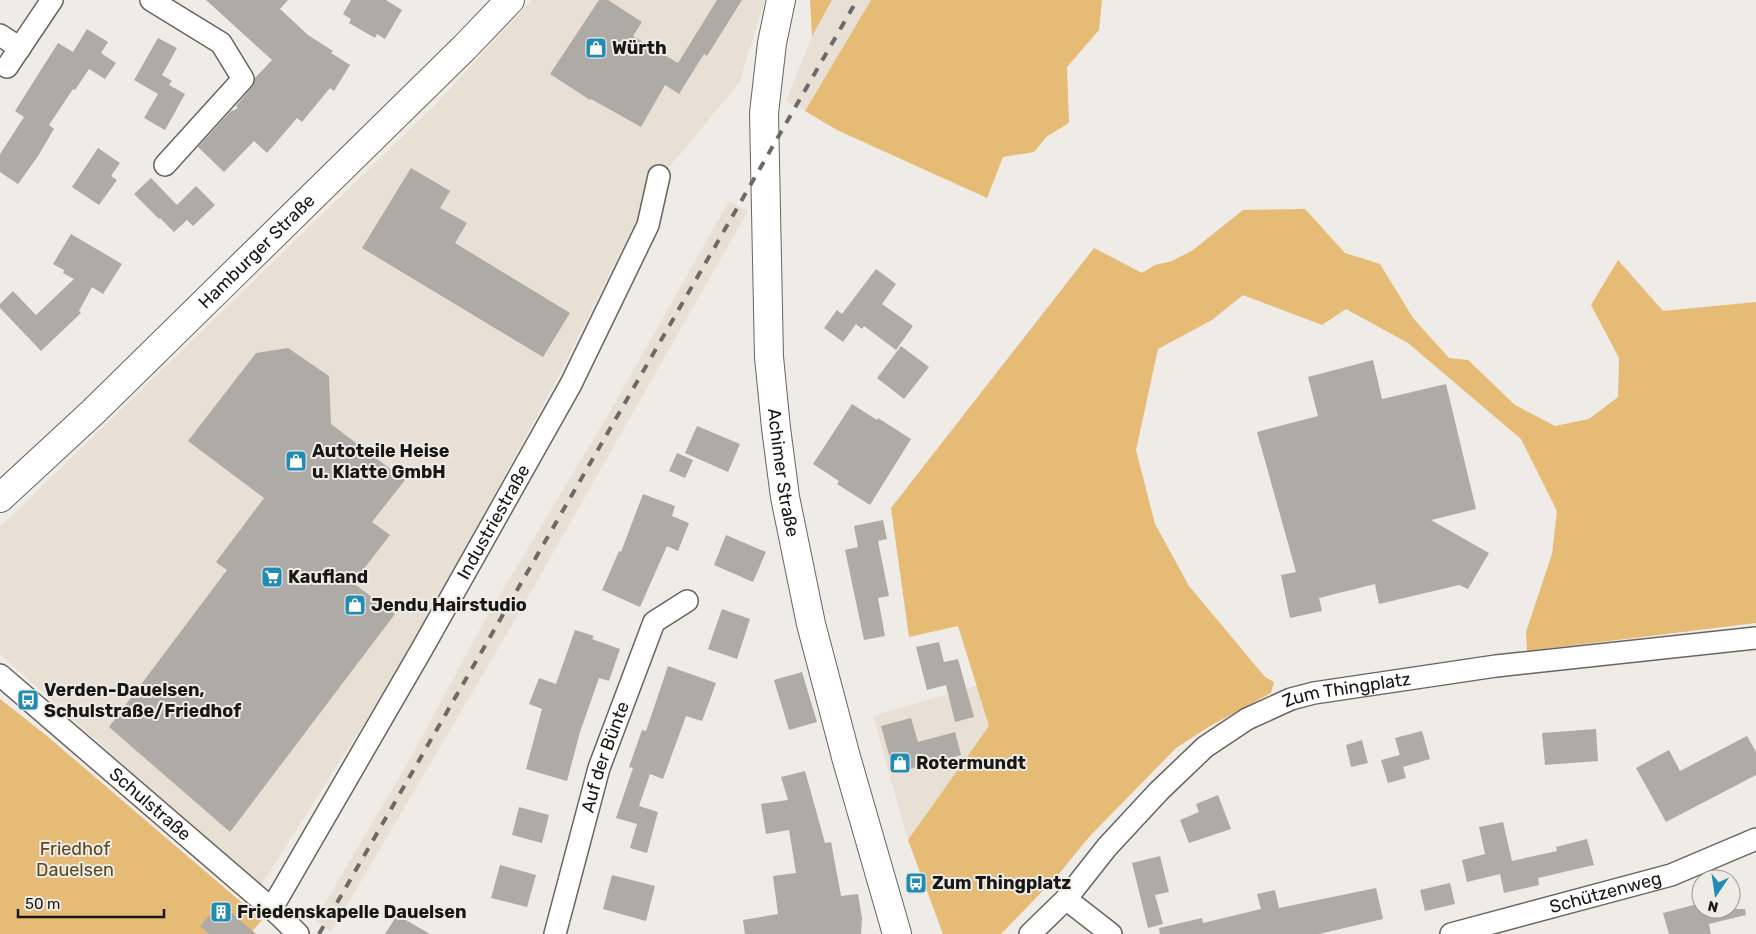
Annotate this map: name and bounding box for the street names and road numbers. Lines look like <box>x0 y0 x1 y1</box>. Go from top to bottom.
street label: Hamburger Straße <box>194 189 319 313</box>
street label: Achimer Straße <box>763 407 804 539</box>
street label: Industriestraße <box>452 461 534 583</box>
street label: Zum Thingplatz <box>1279 668 1412 712</box>
street label: Auf der Bünte <box>577 698 634 815</box>
street label: Schulstraße <box>105 763 195 845</box>
street label: Schützenweg <box>1547 867 1664 918</box>

